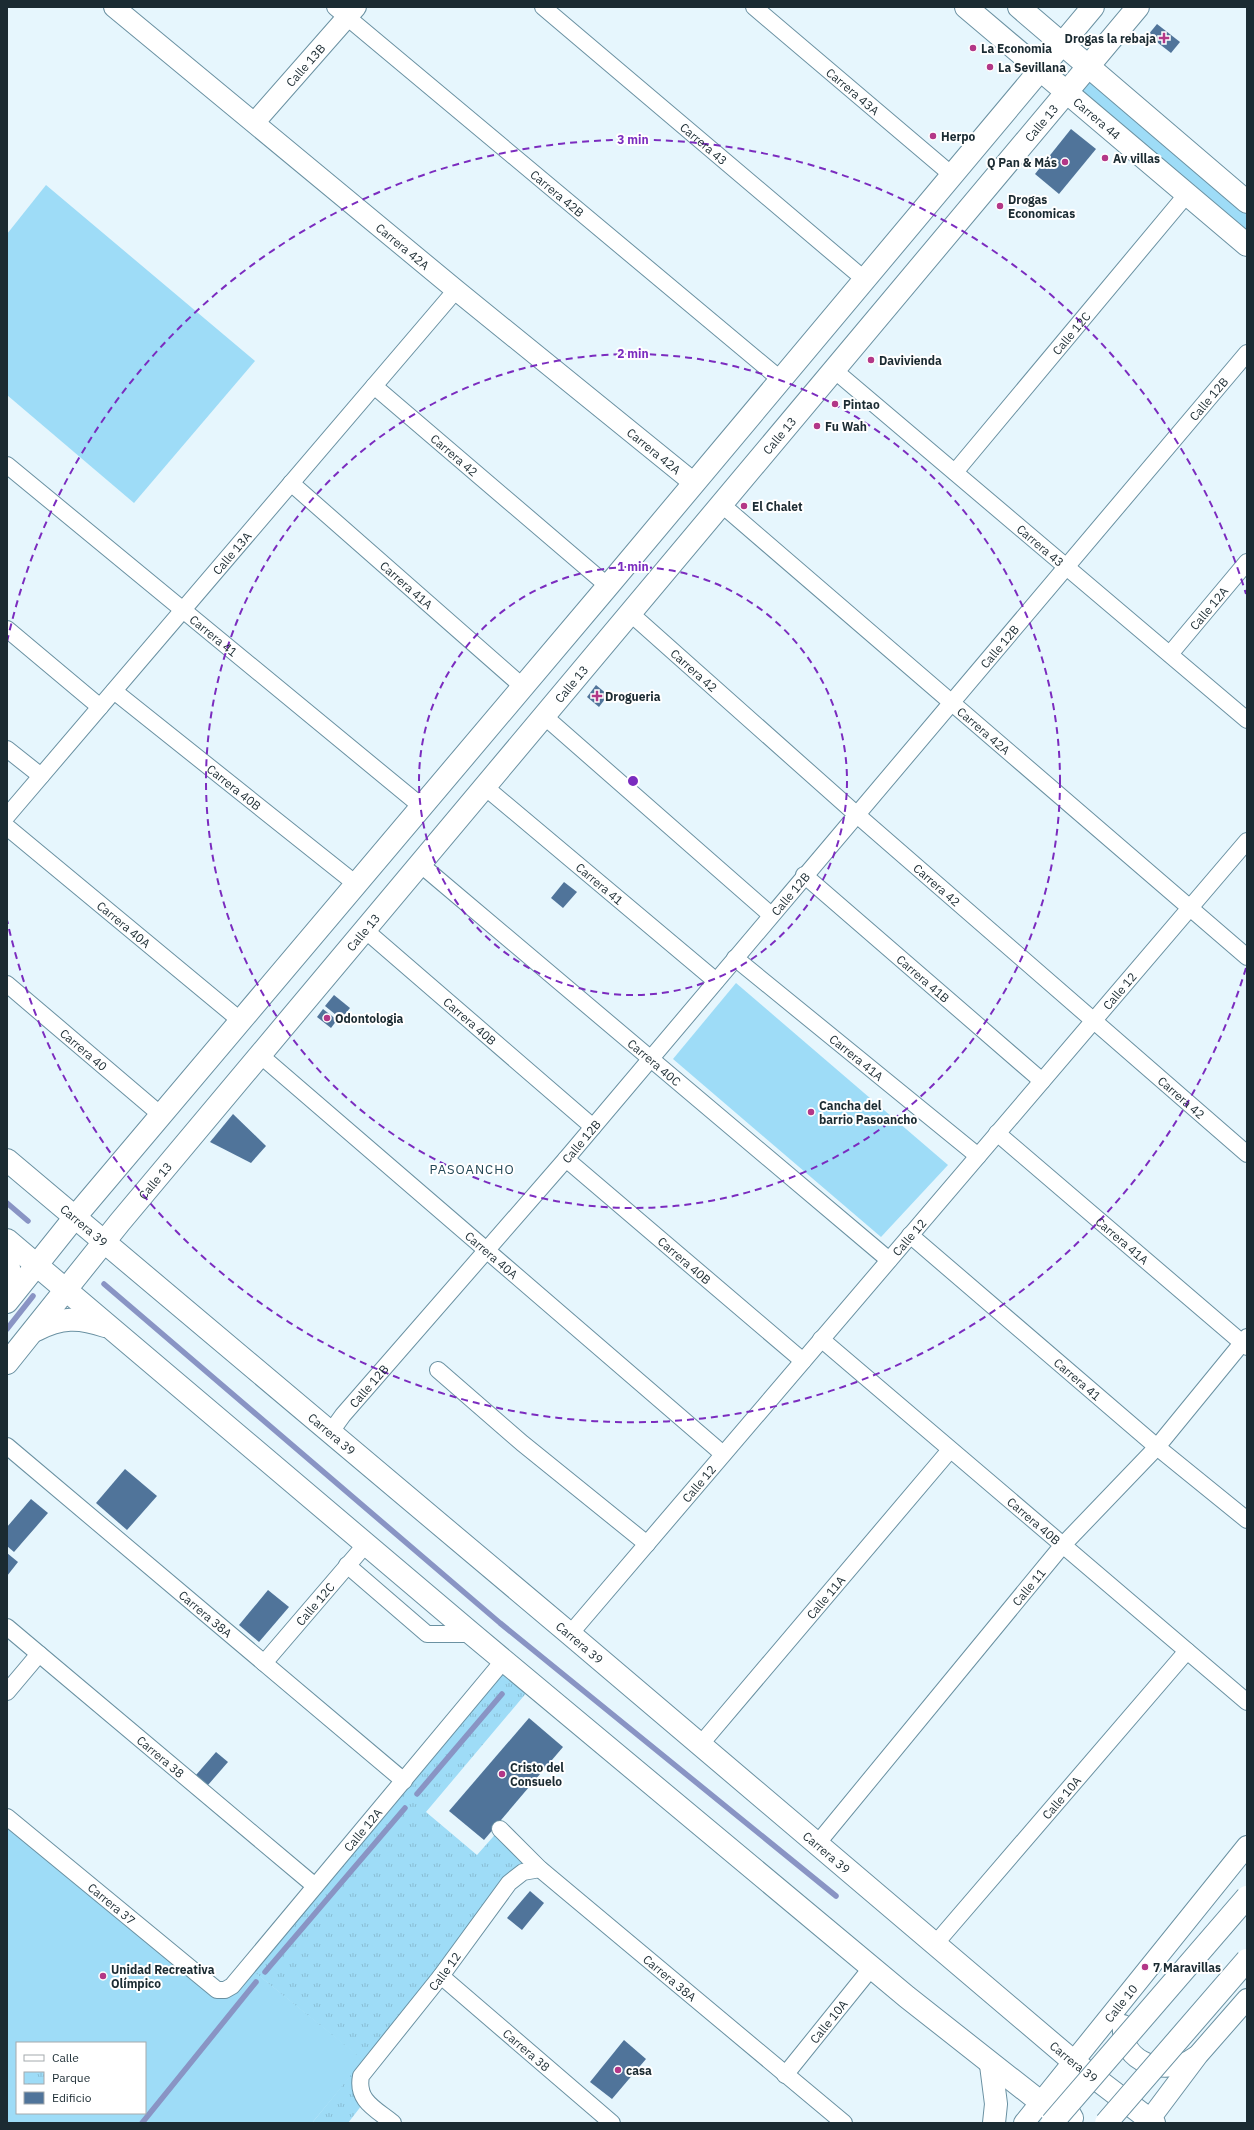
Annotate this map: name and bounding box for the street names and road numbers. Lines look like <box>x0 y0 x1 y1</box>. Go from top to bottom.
street label: Calle 13B <box>282 40 328 89</box>
street label: Carrera 43A <box>824 64 883 118</box>
street label: Carrera 44 <box>1071 94 1124 142</box>
street label: Calle 13 <box>1021 101 1061 144</box>
street label: Carrera 43 <box>677 119 731 168</box>
street label: Carrera 42B <box>528 166 587 220</box>
street label: Carrera 42A <box>373 220 433 273</box>
street label: Calle 12C <box>1049 308 1094 358</box>
street label: Calle 12B <box>1186 374 1231 423</box>
street label: Calle 13 <box>759 414 799 457</box>
street label: Carrera 42A <box>624 424 684 477</box>
street label: Carrera 42 <box>428 431 481 479</box>
street label: Carrera 43 <box>1014 521 1067 569</box>
street label: Calle 13A <box>209 528 254 577</box>
street label: Carrera 41A <box>377 558 436 612</box>
street label: Calle 12A <box>1186 583 1231 633</box>
street label: Carrera 41 <box>187 611 241 659</box>
street label: Calle 12B <box>977 621 1022 671</box>
street label: Carrera 42 <box>668 646 721 695</box>
street label: Calle 13 <box>551 662 591 705</box>
street label: Carrera 42A <box>954 704 1014 758</box>
street label: Carrera 40B <box>204 761 265 813</box>
street label: Carrera 41 <box>573 859 627 908</box>
street label: Carrera 42 <box>911 860 964 909</box>
street label: Calle 12B <box>768 869 813 918</box>
street label: Carrera 40A <box>94 898 154 951</box>
street label: Calle 13 <box>343 910 383 954</box>
street label: Carrera 41B <box>894 951 953 1005</box>
street label: Calle 12 <box>1099 969 1139 1012</box>
street label: Carrera 40B <box>441 994 500 1048</box>
street label: Carrera 40 <box>57 1025 111 1074</box>
street label: Carrera 41A <box>827 1031 887 1084</box>
street label: Carrera 40C <box>625 1035 685 1089</box>
street label: Carrera 42 <box>1155 1073 1208 1122</box>
street label: Calle 12B <box>559 1116 604 1166</box>
street label: Calle 13 <box>135 1159 175 1202</box>
street label: Carrera 39 <box>58 1201 111 1249</box>
street label: Carrera 41A <box>1093 1213 1152 1267</box>
street label: Calle 12 <box>889 1215 929 1259</box>
street label: Carrera 40A <box>462 1228 522 1282</box>
street label: Carrera 40B <box>655 1233 714 1287</box>
street label: Carrera 41 <box>1051 1355 1104 1403</box>
street label: Calle 12B <box>346 1361 391 1410</box>
street label: Carrera 39 <box>305 1410 359 1458</box>
street label: Calle 12 <box>679 1462 719 1505</box>
street label: Carrera 40B <box>1004 1494 1064 1548</box>
street label: Calle 11 <box>1009 1565 1048 1609</box>
street label: Calle 11A <box>803 1572 848 1622</box>
street label: Calle 12C <box>292 1579 338 1628</box>
street label: Carrera 38A <box>176 1587 236 1641</box>
street label: Carrera 39 <box>553 1618 607 1667</box>
street label: Carrera 38 <box>134 1732 188 1781</box>
street label: Calle 10A <box>1039 1773 1084 1822</box>
street label: Calle 12A <box>340 1805 385 1854</box>
street label: Carrera 39 <box>800 1828 854 1876</box>
street label: Carrera 37 <box>85 1879 139 1927</box>
street label: Calle 12 <box>425 1949 464 1993</box>
street label: Carrera 38A <box>640 1951 700 2004</box>
street label: Calle 10 <box>1101 1981 1140 2025</box>
street label: Calle 10A <box>806 1996 851 2046</box>
street label: Carrera 38 <box>500 2025 553 2074</box>
street label: Carrera 39 <box>1047 2038 1101 2085</box>

